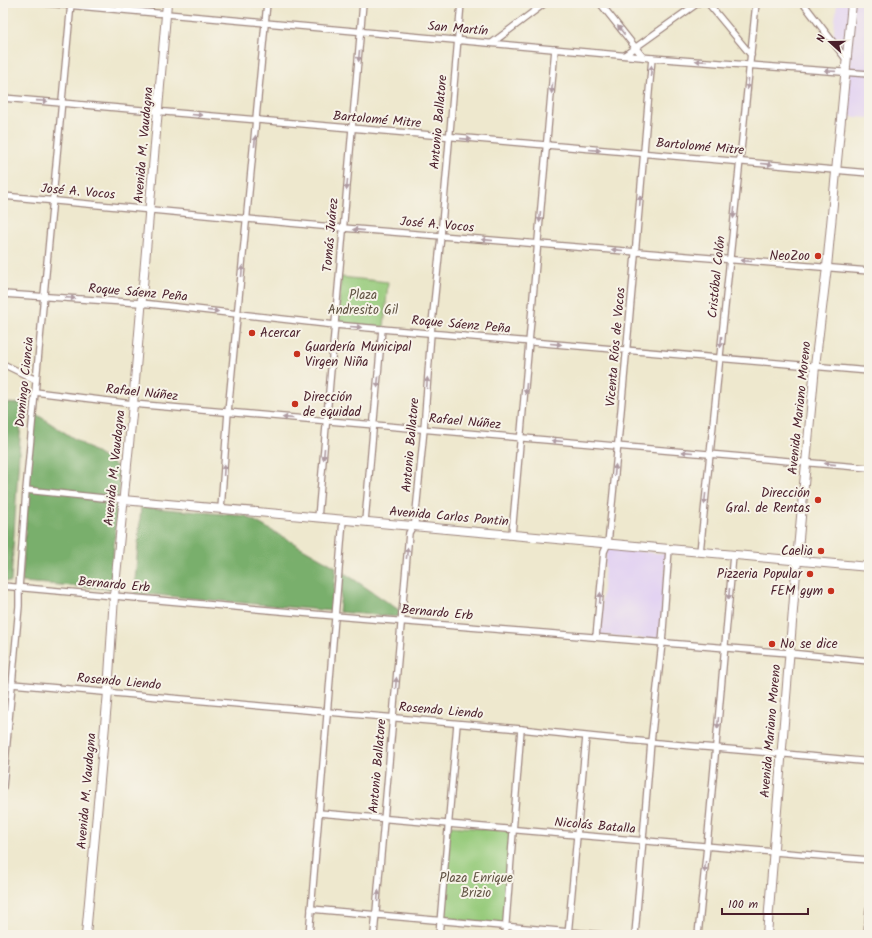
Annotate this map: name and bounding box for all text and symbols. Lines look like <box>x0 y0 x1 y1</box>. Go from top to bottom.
street label: San Martín <box>427 16 489 42</box>
north arrow <box>810 22 850 62</box>
one-way arrow <box>617 25 626 36</box>
text: N <box>812 32 831 45</box>
one-way arrow <box>355 50 362 62</box>
one-way arrow <box>695 58 707 65</box>
one-way arrow <box>647 65 654 77</box>
one-way arrow <box>824 67 836 74</box>
street label: Antonio Ballatore <box>424 74 454 170</box>
one-way arrow <box>744 78 751 90</box>
one-way arrow <box>548 82 555 94</box>
street label: Avenida M. Vaudagna <box>128 86 160 204</box>
one-way arrow <box>36 97 48 104</box>
street label: Bartolomé Mitre <box>332 106 422 134</box>
one-way arrow <box>191 111 203 118</box>
street label: Bartolomé Mitre <box>655 133 745 161</box>
one-way arrow <box>251 135 258 147</box>
one-way arrow <box>460 135 472 142</box>
one-way arrow <box>589 146 601 153</box>
one-way arrow <box>761 161 773 168</box>
street label: José A. Vocos <box>40 178 117 206</box>
one-way arrow <box>343 179 350 191</box>
one-way arrow <box>636 195 643 207</box>
street label: Tomás Juárez <box>317 197 345 273</box>
one-way arrow <box>731 207 738 219</box>
street label: José A. Vocos <box>399 211 476 239</box>
one-way arrow <box>537 211 544 223</box>
one-way arrow <box>352 226 364 233</box>
street label: Cristóbal Colón <box>702 235 732 319</box>
one-way arrow <box>481 236 493 243</box>
place label: NeoZoo <box>770 246 810 267</box>
one-way arrow <box>611 247 623 254</box>
marker: NeoZoo <box>813 251 823 261</box>
one-way arrow <box>740 257 752 264</box>
one-way arrow <box>238 265 245 277</box>
street label: Roque Sáenz Peña <box>87 278 189 308</box>
park label: Plaza Andresito Gil <box>328 285 398 321</box>
street label: Vicenta Ríos de Vocos <box>600 286 632 408</box>
one-way arrow <box>64 295 76 302</box>
one-way arrow <box>207 308 219 314</box>
street label: Roque Sáenz Peña <box>410 310 512 340</box>
place label: Acercar <box>260 323 301 344</box>
one-way arrow <box>350 323 362 330</box>
marker: Acercar <box>247 328 257 338</box>
street label: Domingo Ciancia <box>10 336 40 428</box>
one-way arrow <box>718 336 724 348</box>
place label: Guardería Municipal Virgen Niña <box>305 337 412 373</box>
one-way arrow <box>550 340 562 347</box>
street label: Avenida Mariano Moreno <box>783 340 817 476</box>
marker: Guardería Municipal Virgen Niña <box>292 349 302 359</box>
one-way arrow <box>374 376 381 388</box>
one-way arrow <box>424 377 431 389</box>
street label: Rafael Núñez <box>105 379 179 407</box>
one-way arrow <box>522 382 529 395</box>
place label: Dirección de equidad <box>303 387 361 423</box>
street label: Antonio Ballatore <box>396 397 426 493</box>
marker: Dirección de equidad <box>290 399 300 409</box>
street label: Rafael Núñez <box>428 408 502 436</box>
street label: Avenida M. Vaudagna <box>98 409 132 527</box>
one-way arrow <box>282 414 294 421</box>
one-way arrow <box>551 437 563 444</box>
one-way arrow <box>320 448 327 460</box>
one-way arrow <box>681 448 693 455</box>
one-way arrow <box>824 461 836 467</box>
one-way arrow <box>221 464 228 476</box>
one-way arrow <box>612 464 619 476</box>
place label: Dirección Gral. de Rentas <box>726 483 810 519</box>
one-way arrow <box>702 493 708 505</box>
marker: Dirección Gral. de Rentas <box>813 495 823 505</box>
street label: Avenida Carlos Pontin <box>388 501 510 533</box>
place label: Caelia <box>781 541 813 562</box>
marker: Caelia <box>816 546 826 556</box>
one-way arrow <box>404 547 411 559</box>
place label: Pizzeria Popular <box>717 564 803 585</box>
marker: Pizzeria Popular <box>805 569 815 579</box>
street label: Bernardo Erb <box>77 571 151 599</box>
place label: FEM gym <box>771 581 823 602</box>
marker: FEM gym <box>826 586 836 596</box>
one-way arrow <box>726 588 733 600</box>
one-way arrow <box>597 592 603 604</box>
street label: Bernardo Erb <box>400 599 474 627</box>
place label: No se dice <box>780 634 838 655</box>
marker: No se dice <box>767 639 777 649</box>
street label: Avenida Mariano Moreno <box>755 663 787 799</box>
street label: Rosendo Liendo <box>76 668 162 696</box>
one-way arrow <box>392 677 399 689</box>
street label: Rosendo Liendo <box>398 697 484 725</box>
one-way arrow <box>714 717 721 729</box>
street label: Antonio Ballatore <box>363 718 393 814</box>
street label: Avenida M. Vaudagna <box>71 732 103 850</box>
street label: Nicolás Batalla <box>553 812 637 840</box>
one-way arrow <box>702 861 708 873</box>
park label: Plaza Enrique Brizio <box>439 868 513 904</box>
one-way arrow <box>374 890 381 902</box>
scale bar <box>722 890 808 916</box>
text: 100 m <box>728 895 759 914</box>

